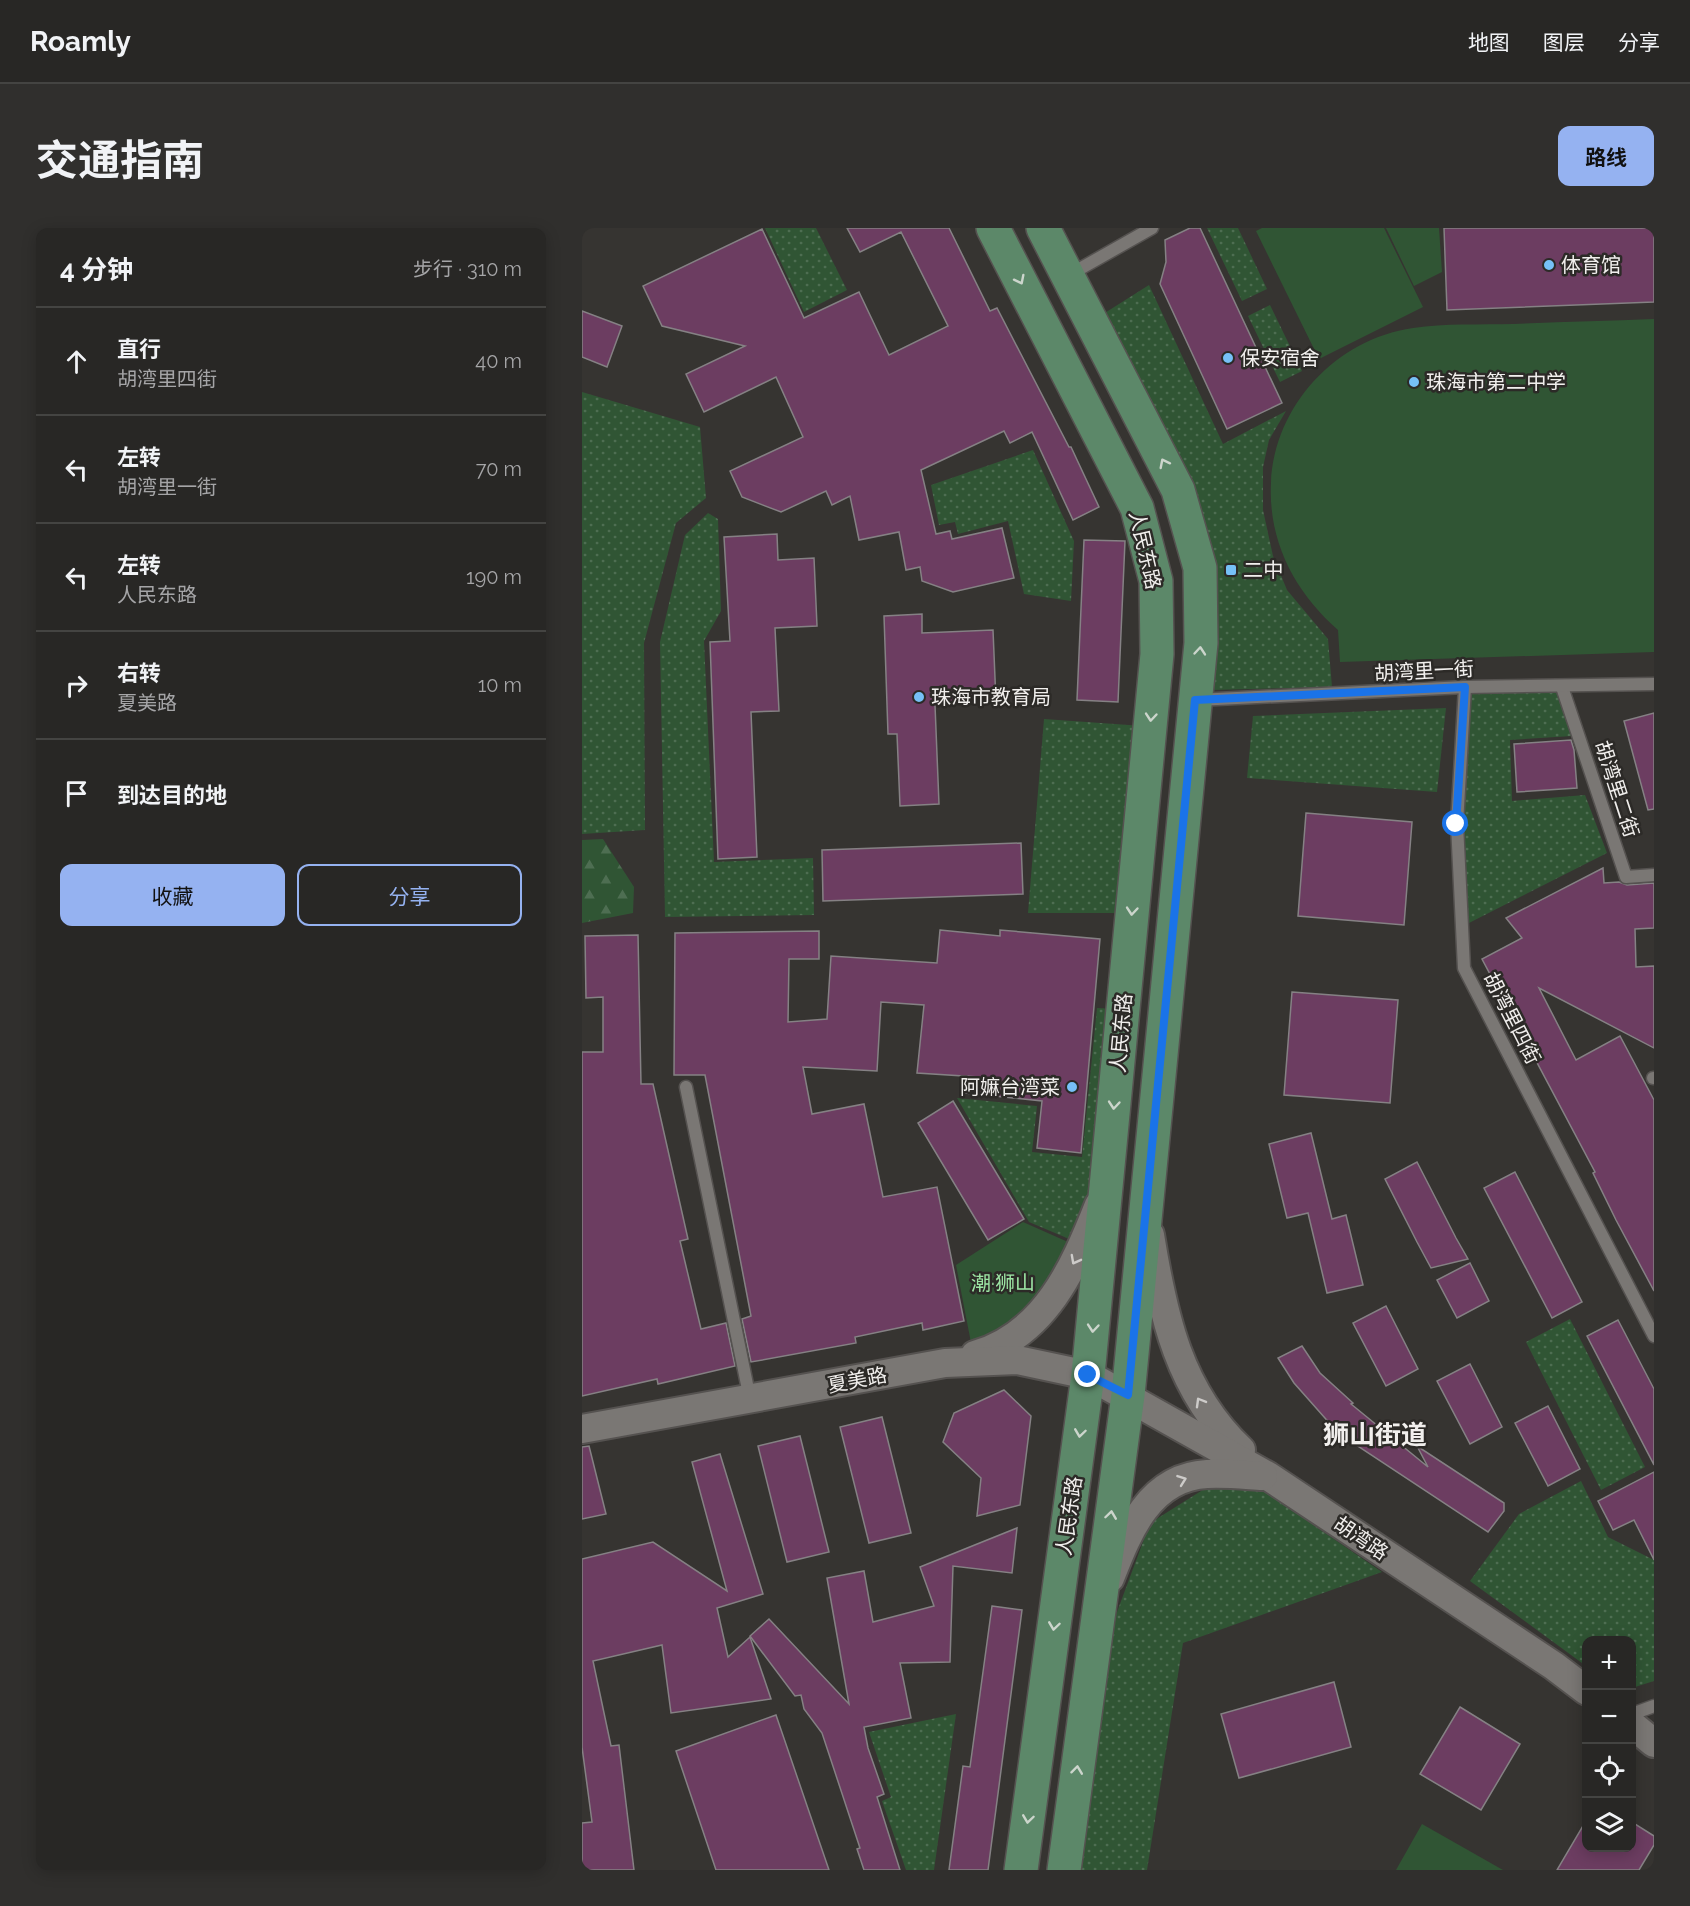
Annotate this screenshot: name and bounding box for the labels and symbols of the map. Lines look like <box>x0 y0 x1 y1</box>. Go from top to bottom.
place label: 体育馆 <box>1561 253 1621 277</box>
marker: 体育馆 <box>1542 258 1556 272</box>
one-way arrow <box>1013 274 1024 284</box>
place label: 保安宿舍 <box>1240 346 1320 370</box>
marker: 保安宿舍 <box>1221 351 1235 365</box>
place label: 珠海市第二中学 <box>1426 370 1566 394</box>
marker: 珠海市第二中学 <box>1407 375 1421 389</box>
one-way arrow <box>1160 459 1171 469</box>
street label: 人民东路 <box>1124 508 1166 592</box>
place label: 二中 <box>1243 558 1283 582</box>
marker: 二中 <box>1224 563 1238 577</box>
one-way arrow <box>1193 647 1206 656</box>
street label: 胡湾里一街 <box>1373 656 1475 686</box>
place label: 珠海市教育局 <box>931 685 1051 709</box>
marker: 珠海市教育局 <box>912 690 926 704</box>
one-way arrow <box>1145 712 1158 722</box>
street label: 胡湾里二街 <box>1590 738 1644 840</box>
route start <box>1442 810 1468 836</box>
one-way arrow <box>1126 907 1139 916</box>
street label: 胡湾里四街 <box>1479 968 1545 1068</box>
street label: 人民东路 <box>1106 992 1136 1074</box>
place label: 阿嫲台湾菜 <box>960 1075 1060 1099</box>
marker: 阿嫲台湾菜 <box>1065 1080 1079 1094</box>
one-way arrow <box>1108 1101 1121 1110</box>
one-way arrow <box>1071 1253 1082 1264</box>
park label: 潮·狮山 <box>971 1271 1035 1295</box>
one-way arrow <box>1087 1324 1100 1333</box>
route end <box>1074 1361 1100 1387</box>
street label: 夏美路 <box>825 1362 889 1398</box>
one-way arrow <box>1196 1398 1208 1409</box>
district label: 狮山街道 <box>1323 1420 1427 1450</box>
one-way arrow <box>1075 1428 1087 1437</box>
one-way arrow <box>1177 1474 1187 1487</box>
street label: 人民东路 <box>1052 1475 1086 1557</box>
one-way arrow <box>1105 1510 1117 1519</box>
street label: 胡湾路 <box>1329 1511 1393 1565</box>
one-way arrow <box>1048 1621 1060 1630</box>
one-way arrow <box>1070 1766 1083 1775</box>
one-way arrow <box>1022 1814 1034 1824</box>

